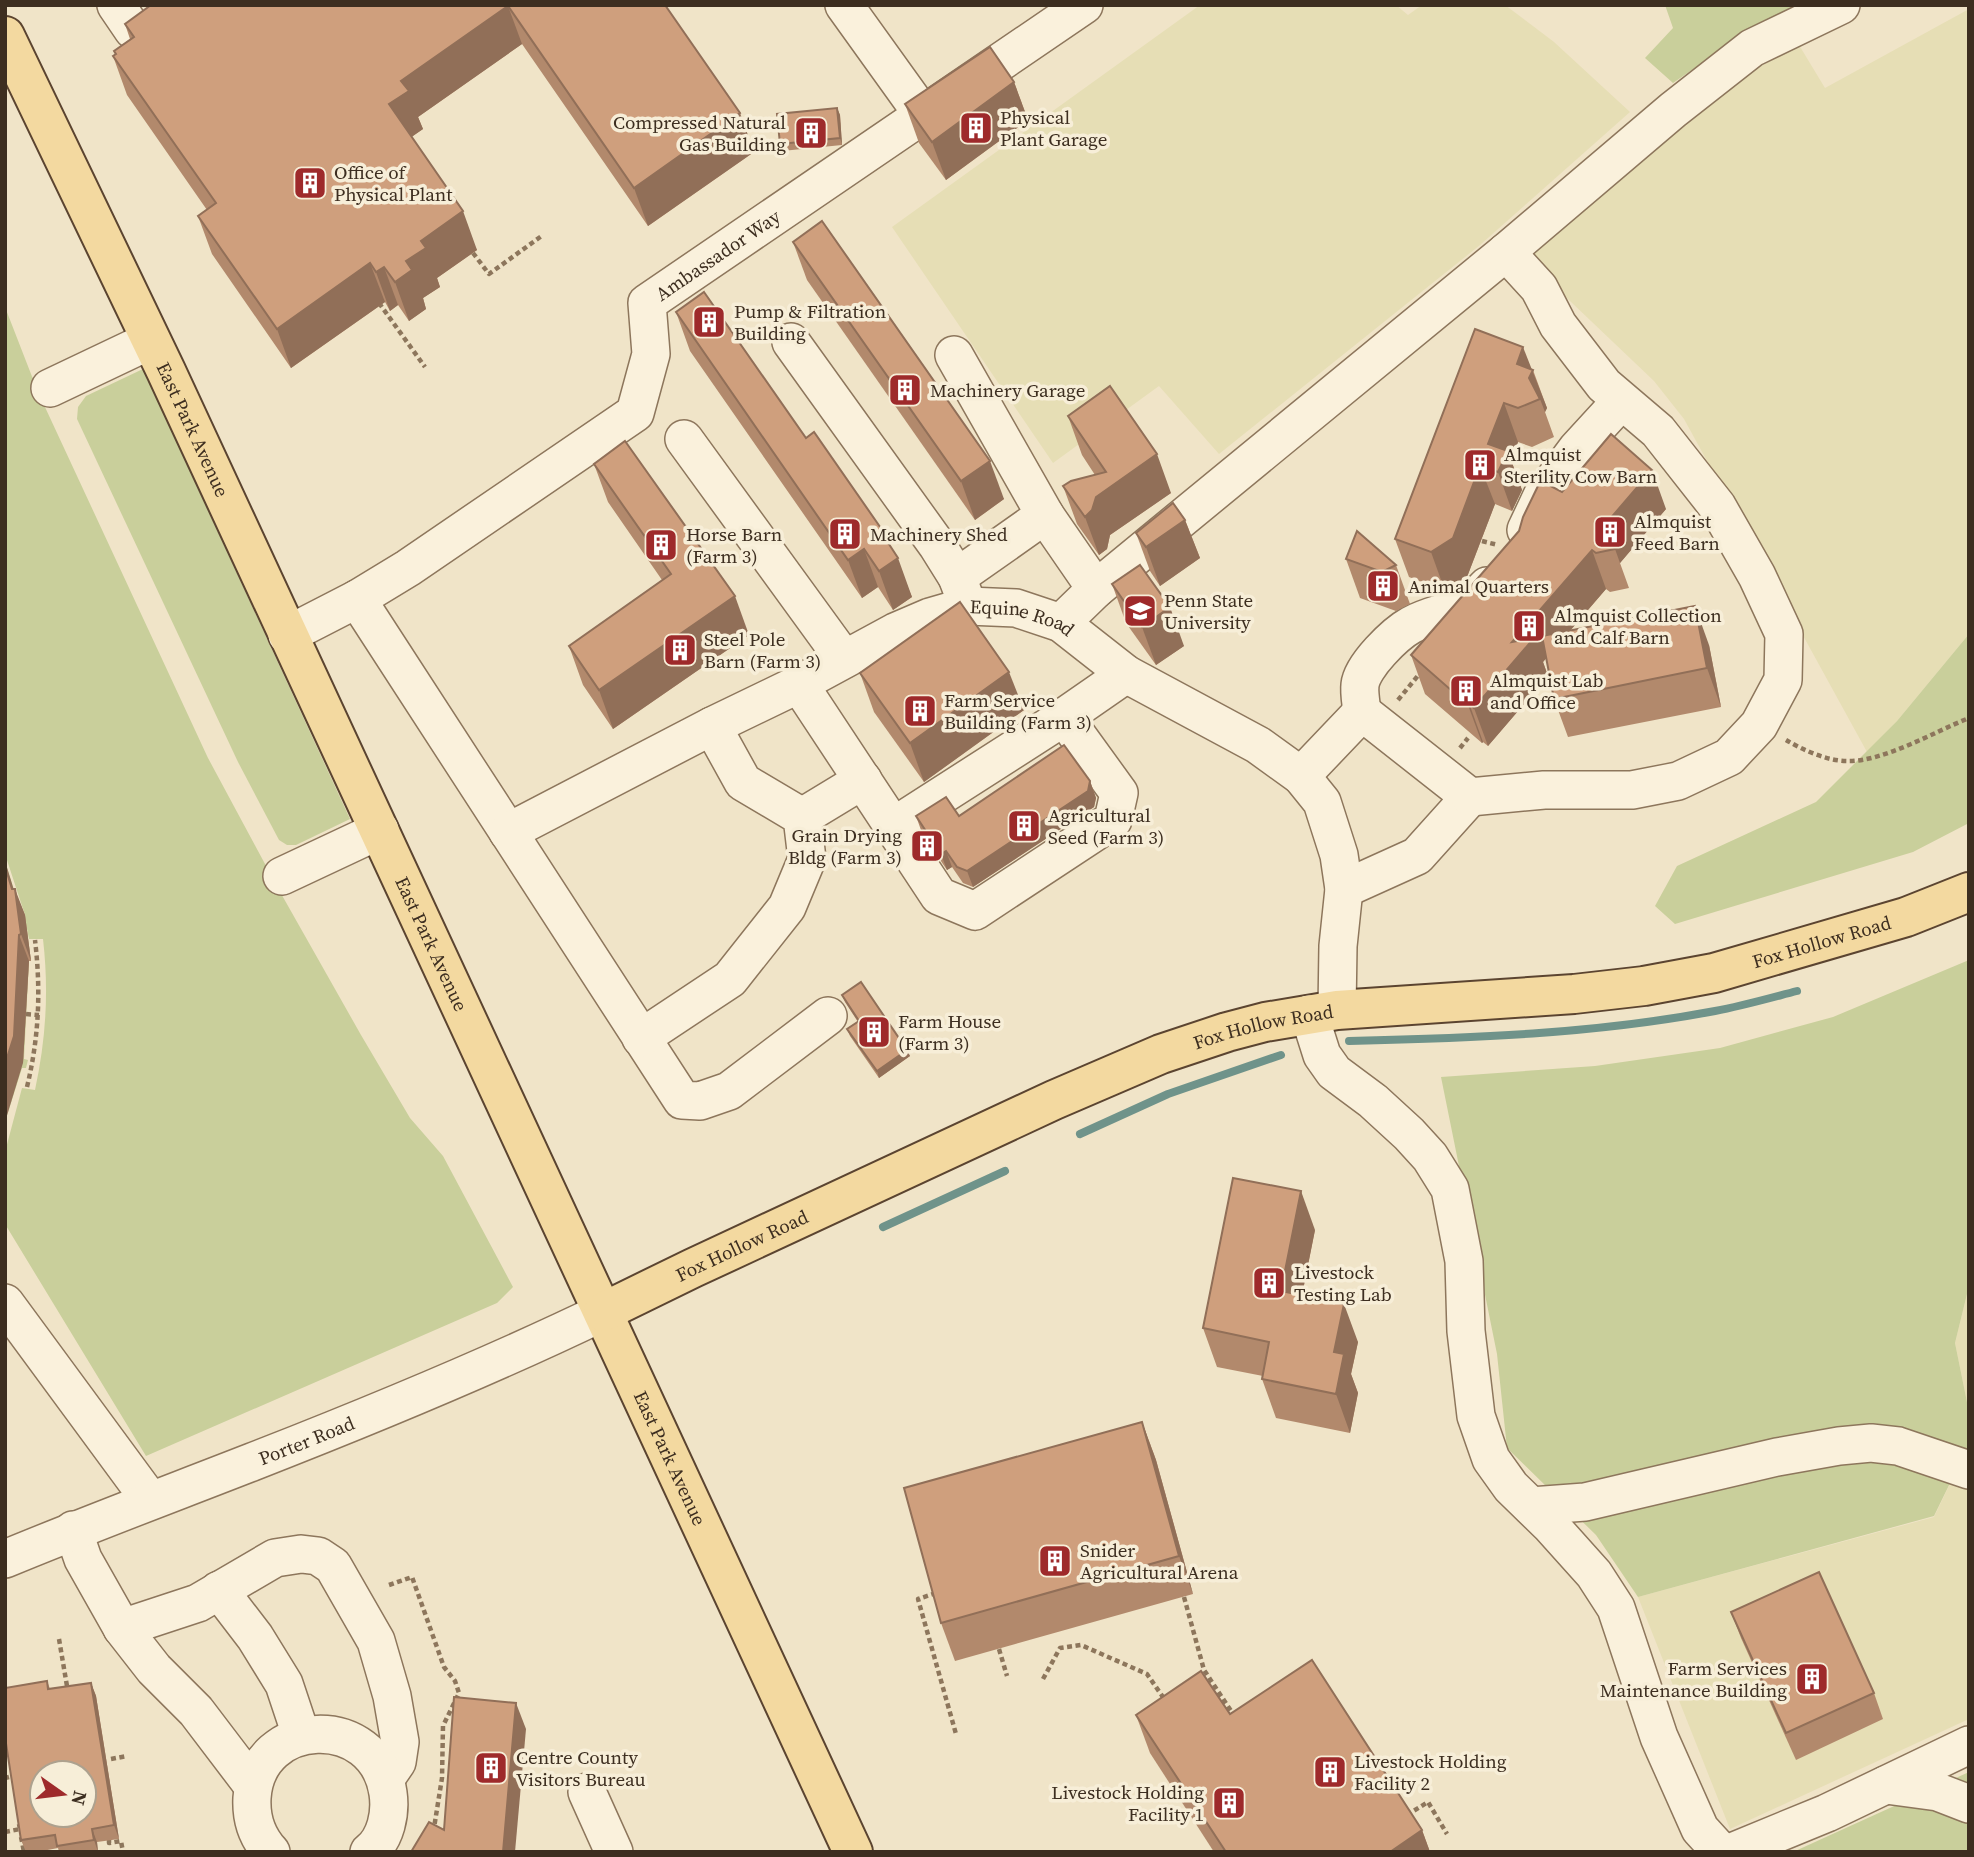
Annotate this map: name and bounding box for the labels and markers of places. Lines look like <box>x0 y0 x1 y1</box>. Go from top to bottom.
place label: Physical Plant Garage <box>1000 104 1107 152</box>
place label: Compressed Natural Gas Building <box>613 109 786 157</box>
building icon: Physical Plant Garage <box>957 109 995 147</box>
building icon: Compressed Natural Gas Building <box>792 114 830 152</box>
place label: Office of Physical Plant <box>334 159 453 207</box>
building icon: Office of Physical Plant <box>291 164 329 202</box>
place label: Pump & Filtration Building <box>734 298 886 346</box>
building icon: Pump & Filtration Building <box>690 303 728 341</box>
building icon: Machinery Garage <box>886 371 924 409</box>
place label: Machinery Garage <box>930 377 1085 403</box>
place label: Almquist Sterility Cow Barn <box>1504 441 1657 489</box>
building icon: Almquist Sterility Cow Barn <box>1461 446 1499 484</box>
place label: Almquist Feed Barn <box>1634 508 1720 556</box>
building icon: Almquist Feed Barn <box>1591 513 1629 551</box>
building icon: Machinery Shed <box>826 515 864 553</box>
place label: Horse Barn (Farm 3) <box>686 521 782 569</box>
place label: Machinery Shed <box>870 521 1008 547</box>
building icon: Horse Barn (Farm 3) <box>642 526 680 564</box>
building icon: Animal Quarters <box>1364 567 1402 605</box>
place label: Animal Quarters <box>1408 573 1549 599</box>
place label: Penn State University <box>1164 587 1253 635</box>
school or university icon: Penn State University <box>1121 592 1159 630</box>
place label: Almquist Collection and Calf Barn <box>1554 602 1722 650</box>
building icon: Almquist Collection and Calf Barn <box>1510 607 1548 645</box>
place label: Steel Pole Barn (Farm 3) <box>704 626 821 674</box>
building icon: Steel Pole Barn (Farm 3) <box>661 631 699 669</box>
place label: Almquist Lab and Office <box>1490 667 1604 715</box>
building icon: Almquist Lab and Office <box>1447 672 1485 710</box>
place label: Farm Service Building (Farm 3) <box>944 687 1092 735</box>
building icon: Farm Service Building (Farm 3) <box>901 692 939 730</box>
place label: Agricultural Seed (Farm 3) <box>1048 802 1164 850</box>
building icon: Agricultural Seed (Farm 3) <box>1005 807 1043 845</box>
place label: Grain Drying Bldg (Farm 3) <box>788 822 902 870</box>
building icon: Grain Drying Bldg (Farm 3) <box>908 827 946 865</box>
place label: Farm House (Farm 3) <box>898 1008 1001 1056</box>
building icon: Farm House (Farm 3) <box>855 1013 893 1051</box>
place label: Livestock Testing Lab <box>1294 1259 1392 1307</box>
building icon: Livestock Testing Lab <box>1250 1264 1288 1302</box>
place label: Snider Agricultural Arena <box>1080 1537 1239 1585</box>
building icon: Snider Agricultural Arena <box>1036 1542 1074 1580</box>
place label: Farm Services Maintenance Building <box>1600 1655 1787 1703</box>
building icon: Farm Services Maintenance Building <box>1793 1660 1831 1698</box>
place label: Centre County Visitors Bureau <box>516 1744 646 1792</box>
place label: Livestock Holding Facility 2 <box>1354 1748 1507 1796</box>
building icon: Centre County Visitors Bureau <box>472 1749 510 1787</box>
building icon: Livestock Holding Facility 2 <box>1311 1753 1349 1791</box>
place label: Livestock Holding Facility 1 <box>1051 1779 1204 1827</box>
building icon: Livestock Holding Facility 1 <box>1210 1784 1248 1822</box>

